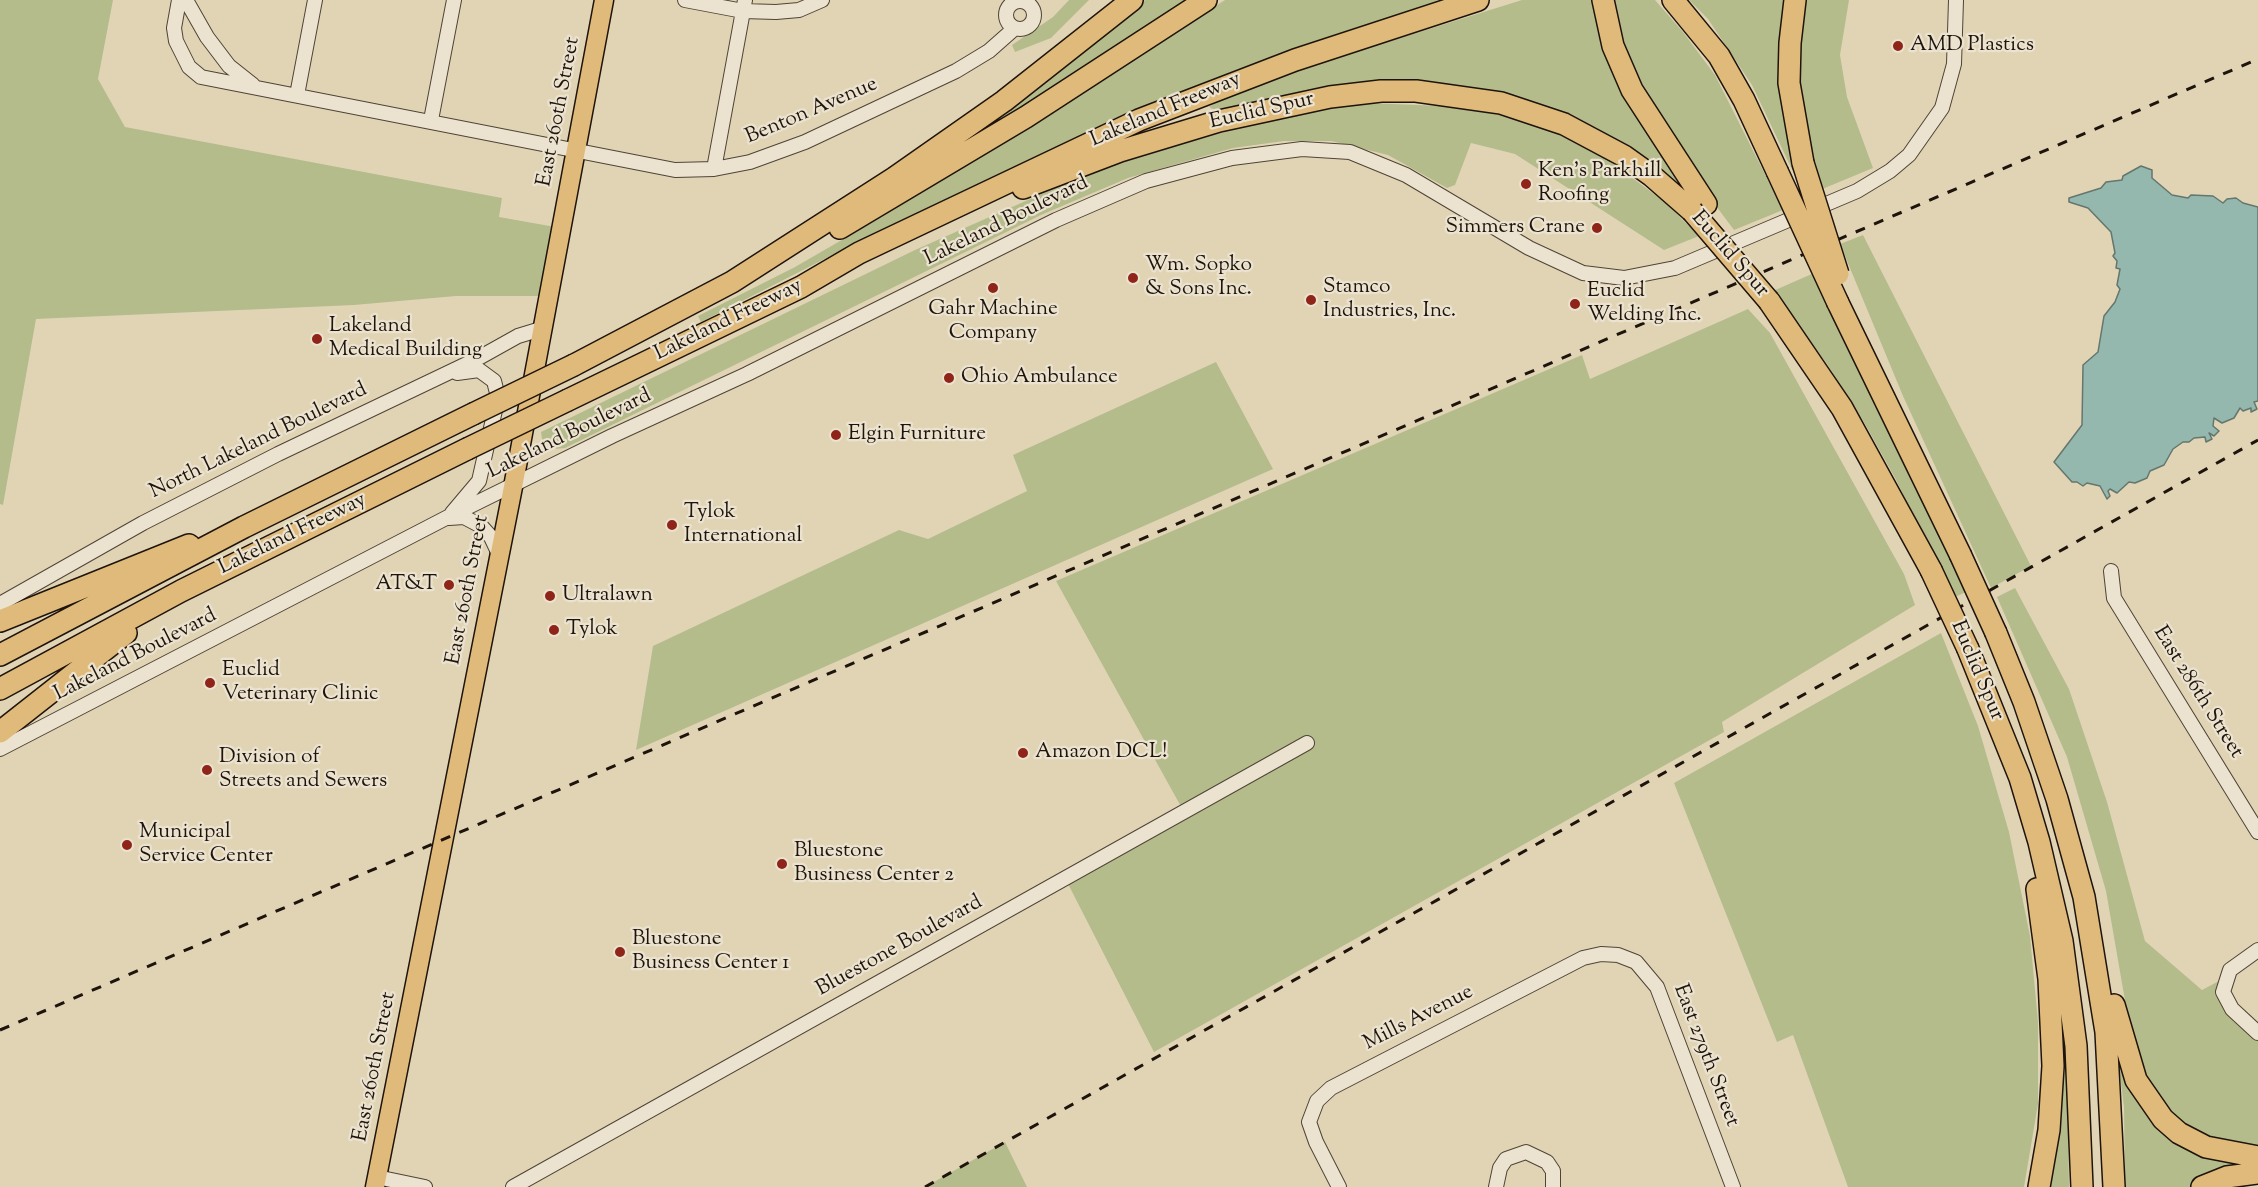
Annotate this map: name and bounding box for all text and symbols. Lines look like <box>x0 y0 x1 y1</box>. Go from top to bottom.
place label: AMD Plastics <box>1910 33 2034 59</box>
street label: East 260th Street <box>533 35 587 189</box>
marker: AMD Plastics <box>1891 39 1905 53</box>
street label: Lakeland Freeway <box>1087 68 1245 154</box>
street label: Benton Avenue <box>742 73 882 151</box>
street label: Euclid Spur <box>1207 88 1317 136</box>
place label: Ken's Parkhill Roofing <box>1538 159 1662 209</box>
street label: Lakeland Boulevard <box>921 171 1093 273</box>
marker: Ken's Parkhill Roofing <box>1519 177 1533 191</box>
street label: Euclid Spur <box>1685 207 1773 303</box>
place label: Simmers Crane <box>1445 215 1585 241</box>
marker: Simmers Crane <box>1590 221 1604 235</box>
place label: Wm. Sopko & Sons Inc. <box>1145 253 1252 303</box>
marker: Wm. Sopko & Sons Inc. <box>1126 271 1140 285</box>
street label: Lakeland Freeway <box>651 274 807 368</box>
place label: Stamco Industries, Inc. <box>1323 275 1456 325</box>
place label: Euclid Welding Inc. <box>1587 279 1702 329</box>
marker: Gahr Machine Company <box>986 281 1000 295</box>
marker: Stamco Industries, Inc. <box>1304 293 1318 307</box>
place label: Gahr Machine Company <box>928 297 1058 347</box>
marker: Euclid Welding Inc. <box>1568 297 1582 311</box>
place label: Lakeland Medical Building <box>329 314 482 364</box>
marker: Lakeland Medical Building <box>310 332 324 346</box>
place label: Ohio Ambulance <box>961 365 1118 391</box>
marker: Ohio Ambulance <box>942 371 956 385</box>
street label: North Lakeland Boulevard <box>146 378 372 506</box>
street label: Lakeland Boulevard <box>484 384 656 486</box>
place label: Elgin Furniture <box>848 422 986 448</box>
marker: Elgin Furniture <box>829 428 843 442</box>
street label: Lakeland Freeway <box>215 488 371 582</box>
place label: Tylok International <box>684 500 802 550</box>
street label: East 260th Street <box>442 513 496 667</box>
marker: Tylok International <box>665 518 679 532</box>
place label: AT&T <box>375 572 437 598</box>
marker: AT&T <box>442 578 456 592</box>
place label: Ultralawn <box>562 583 653 609</box>
marker: Ultralawn <box>543 589 557 603</box>
street label: Lakeland Boulevard <box>50 604 222 708</box>
place label: Tylok <box>566 617 618 643</box>
street label: Euclid Spur <box>1944 617 2008 725</box>
street label: East 286th Street <box>2146 622 2248 764</box>
marker: Tylok <box>547 623 561 637</box>
place label: Euclid Veterinary Clinic <box>222 658 379 708</box>
marker: Euclid Veterinary Clinic <box>203 676 217 690</box>
place label: Amazon DCL! <box>1035 740 1167 766</box>
place label: Division of Streets and Sewers <box>219 745 387 795</box>
marker: Amazon DCL! <box>1016 746 1030 760</box>
marker: Division of Streets and Sewers <box>200 763 214 777</box>
place label: Municipal Service Center <box>139 820 273 870</box>
marker: Municipal Service Center <box>120 838 134 852</box>
place label: Bluestone Business Center 2 <box>794 839 954 889</box>
marker: Bluestone Business Center 2 <box>775 857 789 871</box>
street label: Bluestone Boulevard <box>813 891 987 1003</box>
place label: Bluestone Business Center 1 <box>632 927 789 977</box>
marker: Bluestone Business Center 1 <box>613 945 627 959</box>
street label: Mills Avenue <box>1360 981 1478 1057</box>
street label: East 279th Street <box>1666 981 1744 1131</box>
street label: East 260th Street <box>349 990 403 1144</box>

